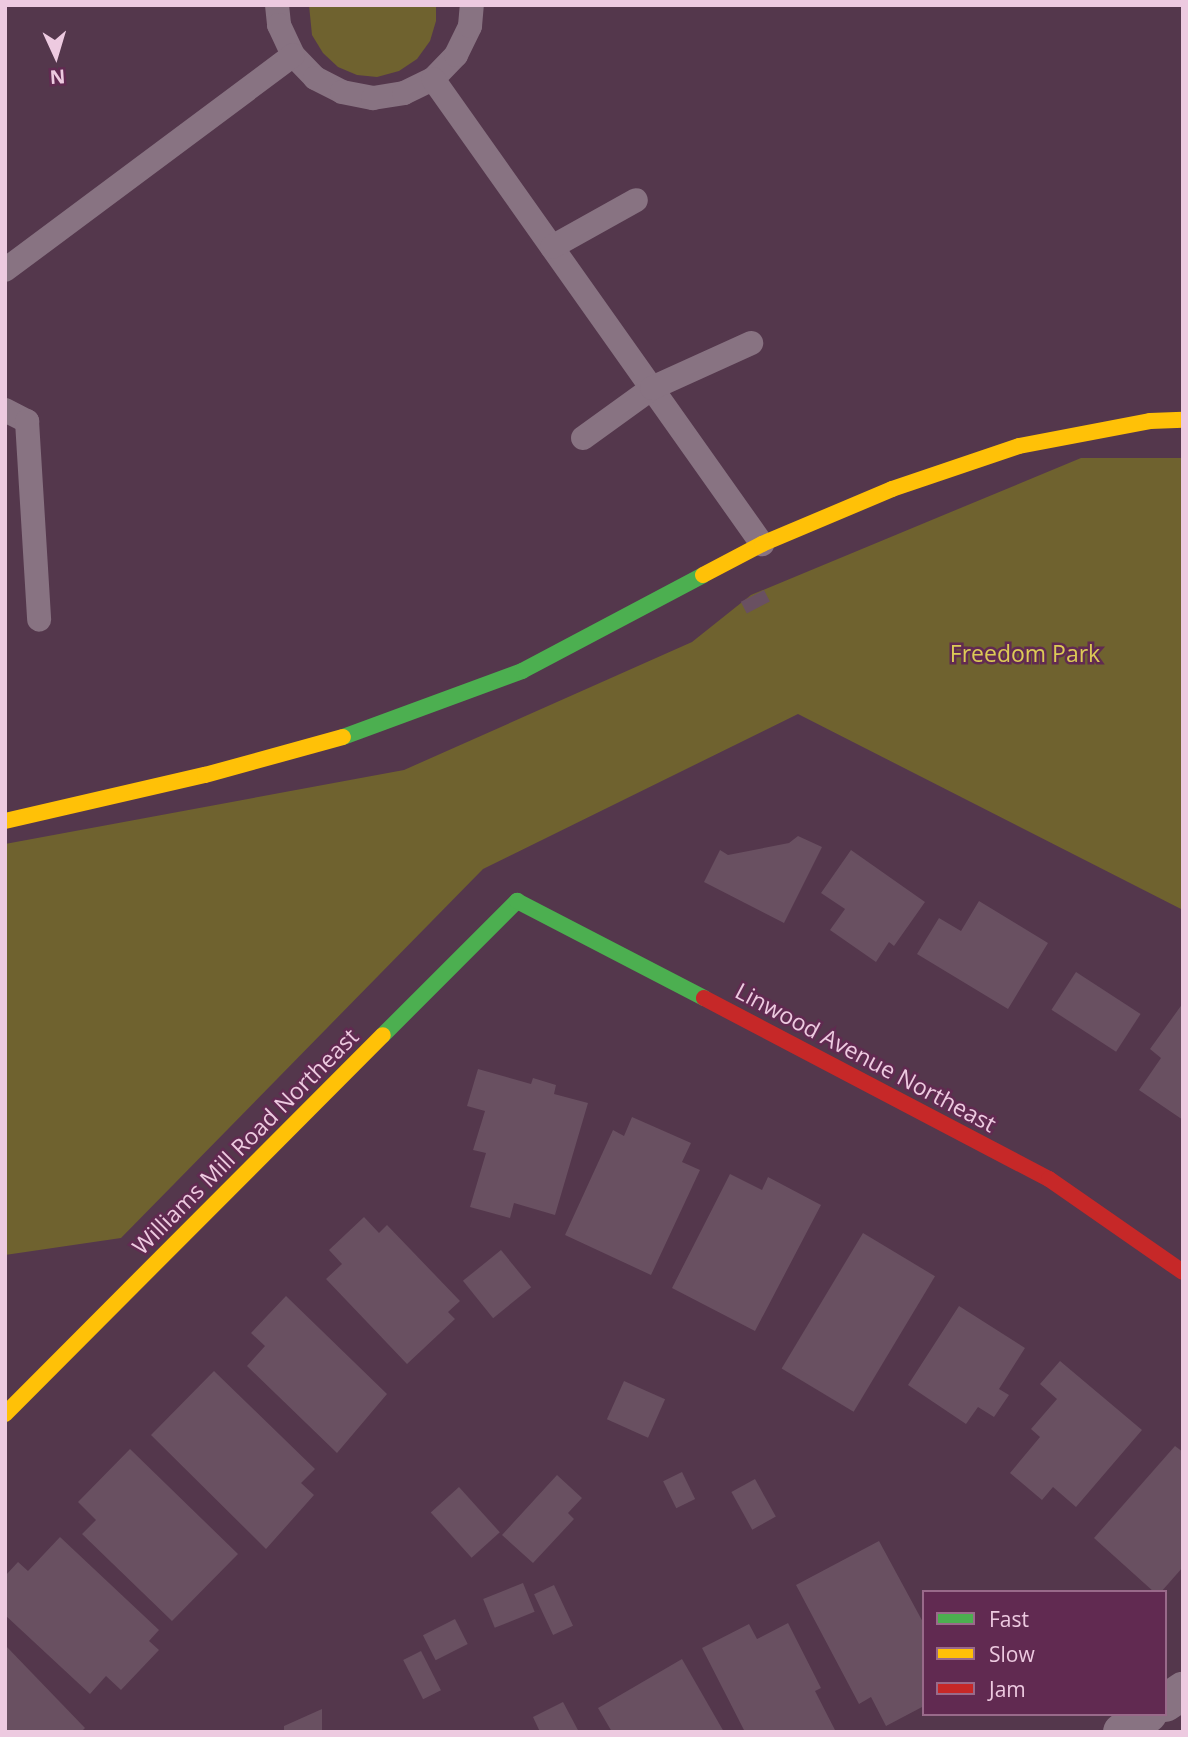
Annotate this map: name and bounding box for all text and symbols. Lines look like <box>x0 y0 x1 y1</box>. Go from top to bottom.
north arrow <box>21 21 91 91</box>
text: N <box>49 63 66 90</box>
park label: Freedom Park <box>950 639 1100 667</box>
street label: Linwood Avenue Northeast <box>731 976 1001 1138</box>
street label: Williams Mill Road Northeast <box>126 1022 364 1260</box>
legend <box>922 1590 1167 1716</box>
text: Fast <box>989 1605 1029 1633</box>
text: Slow <box>989 1640 1035 1668</box>
text: Jam <box>989 1675 1026 1703</box>

